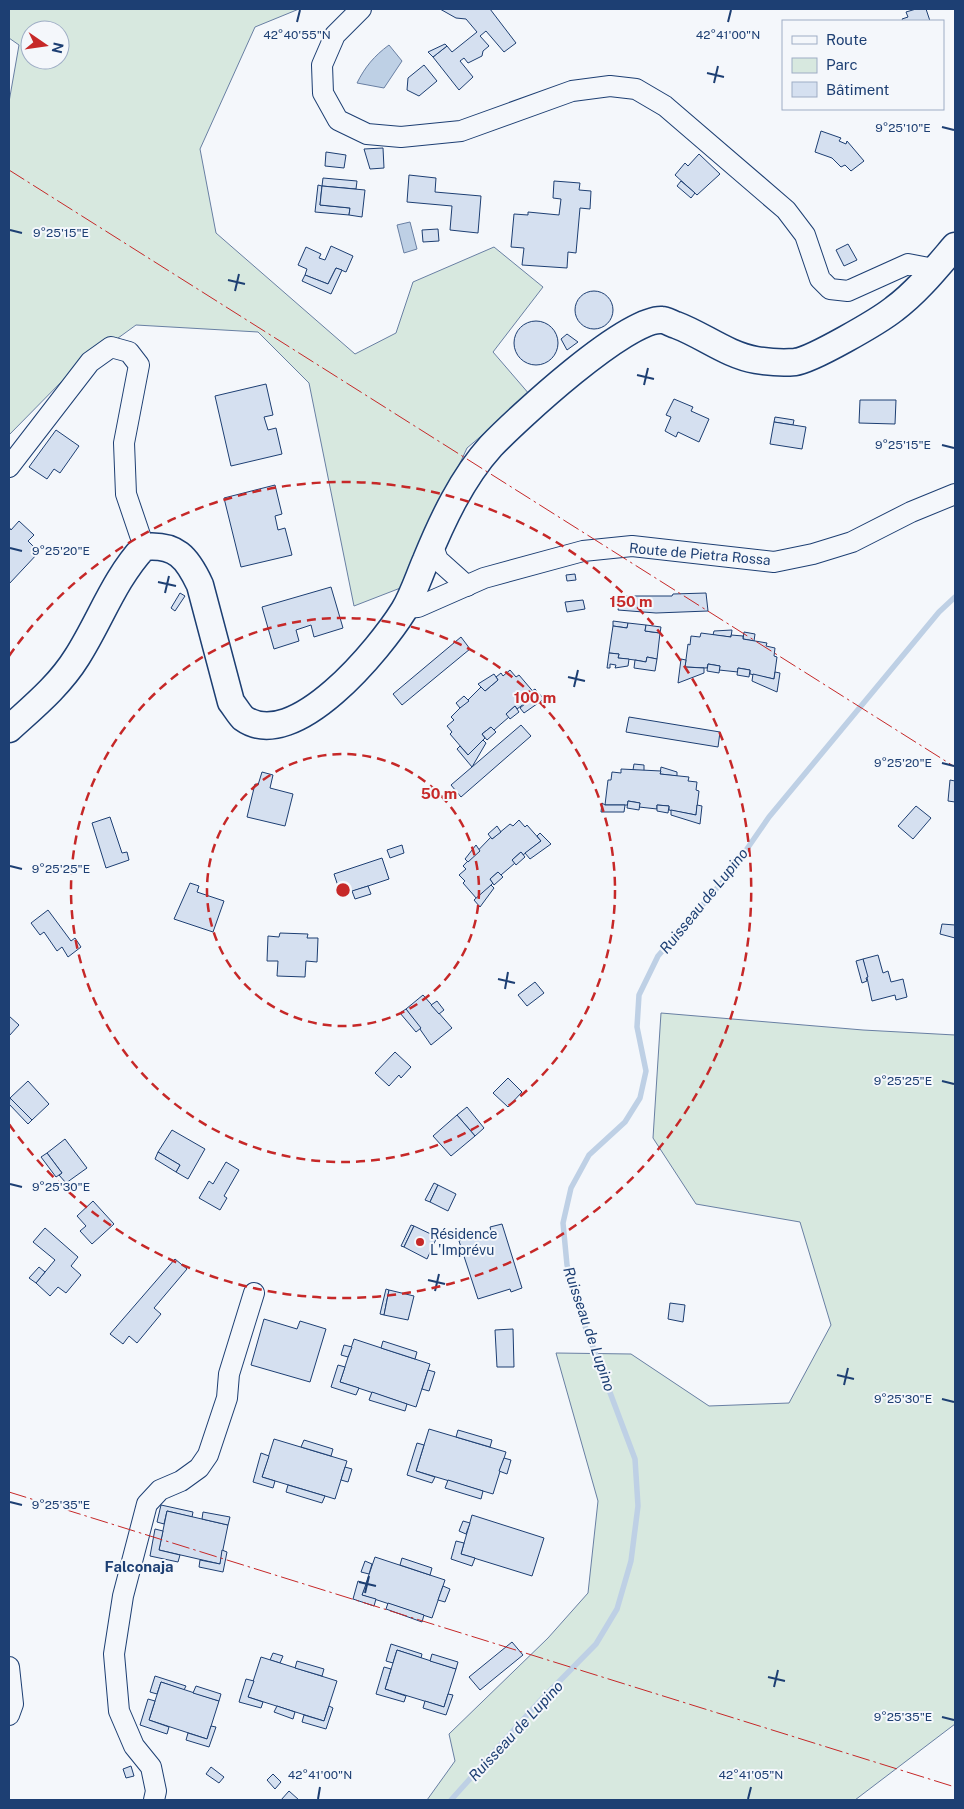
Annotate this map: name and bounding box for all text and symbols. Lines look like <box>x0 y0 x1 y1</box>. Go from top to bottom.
north arrow <box>20 20 70 70</box>
legend <box>782 20 944 110</box>
text: 42°40'55"N <box>263 28 331 42</box>
text: 42°41'00"N <box>696 28 760 42</box>
text: Route <box>826 31 867 48</box>
text: N <box>49 41 67 55</box>
text: Parc <box>826 56 858 73</box>
text: Bâtiment <box>826 81 889 98</box>
text: 9°25'10"E <box>875 121 931 135</box>
text: 9°25'15"E <box>33 226 89 240</box>
text: 9°25'15"E <box>875 438 931 452</box>
street label: Route de Pietra Rossa <box>629 540 771 568</box>
text: 9°25'20"E <box>32 544 90 558</box>
text: 150 m <box>609 593 653 610</box>
text: 100 m <box>514 689 556 706</box>
text: 9°25'20"E <box>874 756 932 770</box>
text: 50 m <box>421 785 457 802</box>
water label: Ruisseau de Lupino <box>656 845 751 957</box>
text: 9°25'25"E <box>32 862 90 876</box>
centre of rings <box>334 881 352 899</box>
text: 9°25'25"E <box>874 1074 932 1088</box>
text: 9°25'30"E <box>32 1180 90 1194</box>
place label: Résidence L'Imprévu <box>430 1226 498 1258</box>
marker: Résidence L'Imprévu <box>414 1236 426 1248</box>
water label: Ruisseau de Lupino <box>560 1264 619 1393</box>
text: 9°25'30"E <box>874 1392 932 1406</box>
text: 9°25'35"E <box>32 1498 90 1512</box>
district label: Falconaja <box>104 1558 174 1575</box>
water label: Ruisseau de Lupino <box>465 1677 566 1784</box>
text: 9°25'35"E <box>874 1710 932 1724</box>
text: 42°41'00"N <box>288 1768 352 1782</box>
text: 42°41'05"N <box>719 1768 783 1782</box>

